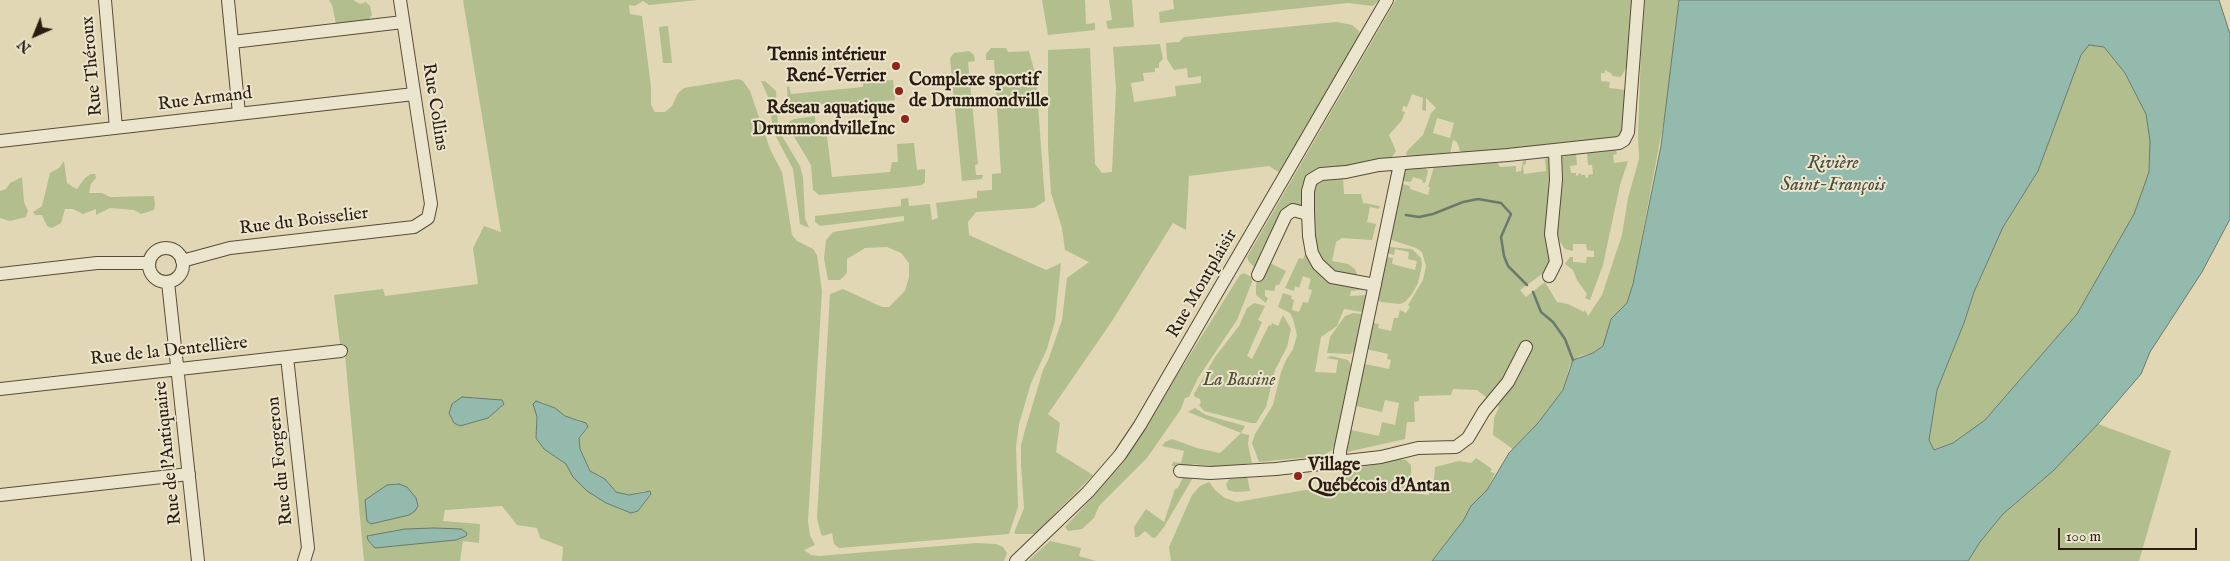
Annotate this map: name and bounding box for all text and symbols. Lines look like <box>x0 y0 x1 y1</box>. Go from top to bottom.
north arrow <box>10 10 60 60</box>
street label: Rue Théroux <box>78 15 108 117</box>
text: N <box>14 35 35 56</box>
place label: Tennis intérieur René-Verrier <box>768 45 886 88</box>
marker: Tennis intérieur René-Verrier <box>890 60 902 72</box>
street label: Rue Collins <box>416 62 452 152</box>
place label: Complexe sportif de Drummondville <box>909 70 1048 112</box>
street label: Rue Armand <box>157 84 253 116</box>
marker: Complexe sportif de Drummondville <box>893 85 905 97</box>
place label: Réseau aquatique DrummondvilleInc <box>752 98 895 140</box>
marker: Réseau aquatique DrummondvilleInc <box>899 113 911 125</box>
water label: Rivière Saint-François <box>1781 153 1885 197</box>
street label: Rue du Boisselier <box>238 203 370 241</box>
street label: Rue Montplaisir <box>1163 226 1243 342</box>
street label: Rue de la Dentellière <box>89 333 249 371</box>
park label: La Bassine <box>1203 370 1275 392</box>
street label: Rue de l'Antiquaire <box>151 380 187 526</box>
street label: Rue du Forgeron <box>263 396 299 526</box>
place label: Village Québécois d'Antan <box>1308 455 1450 498</box>
marker: Village Québécois d'Antan <box>1292 470 1304 482</box>
scale bar <box>2060 518 2199 550</box>
text: 100 m <box>2066 527 2101 546</box>

